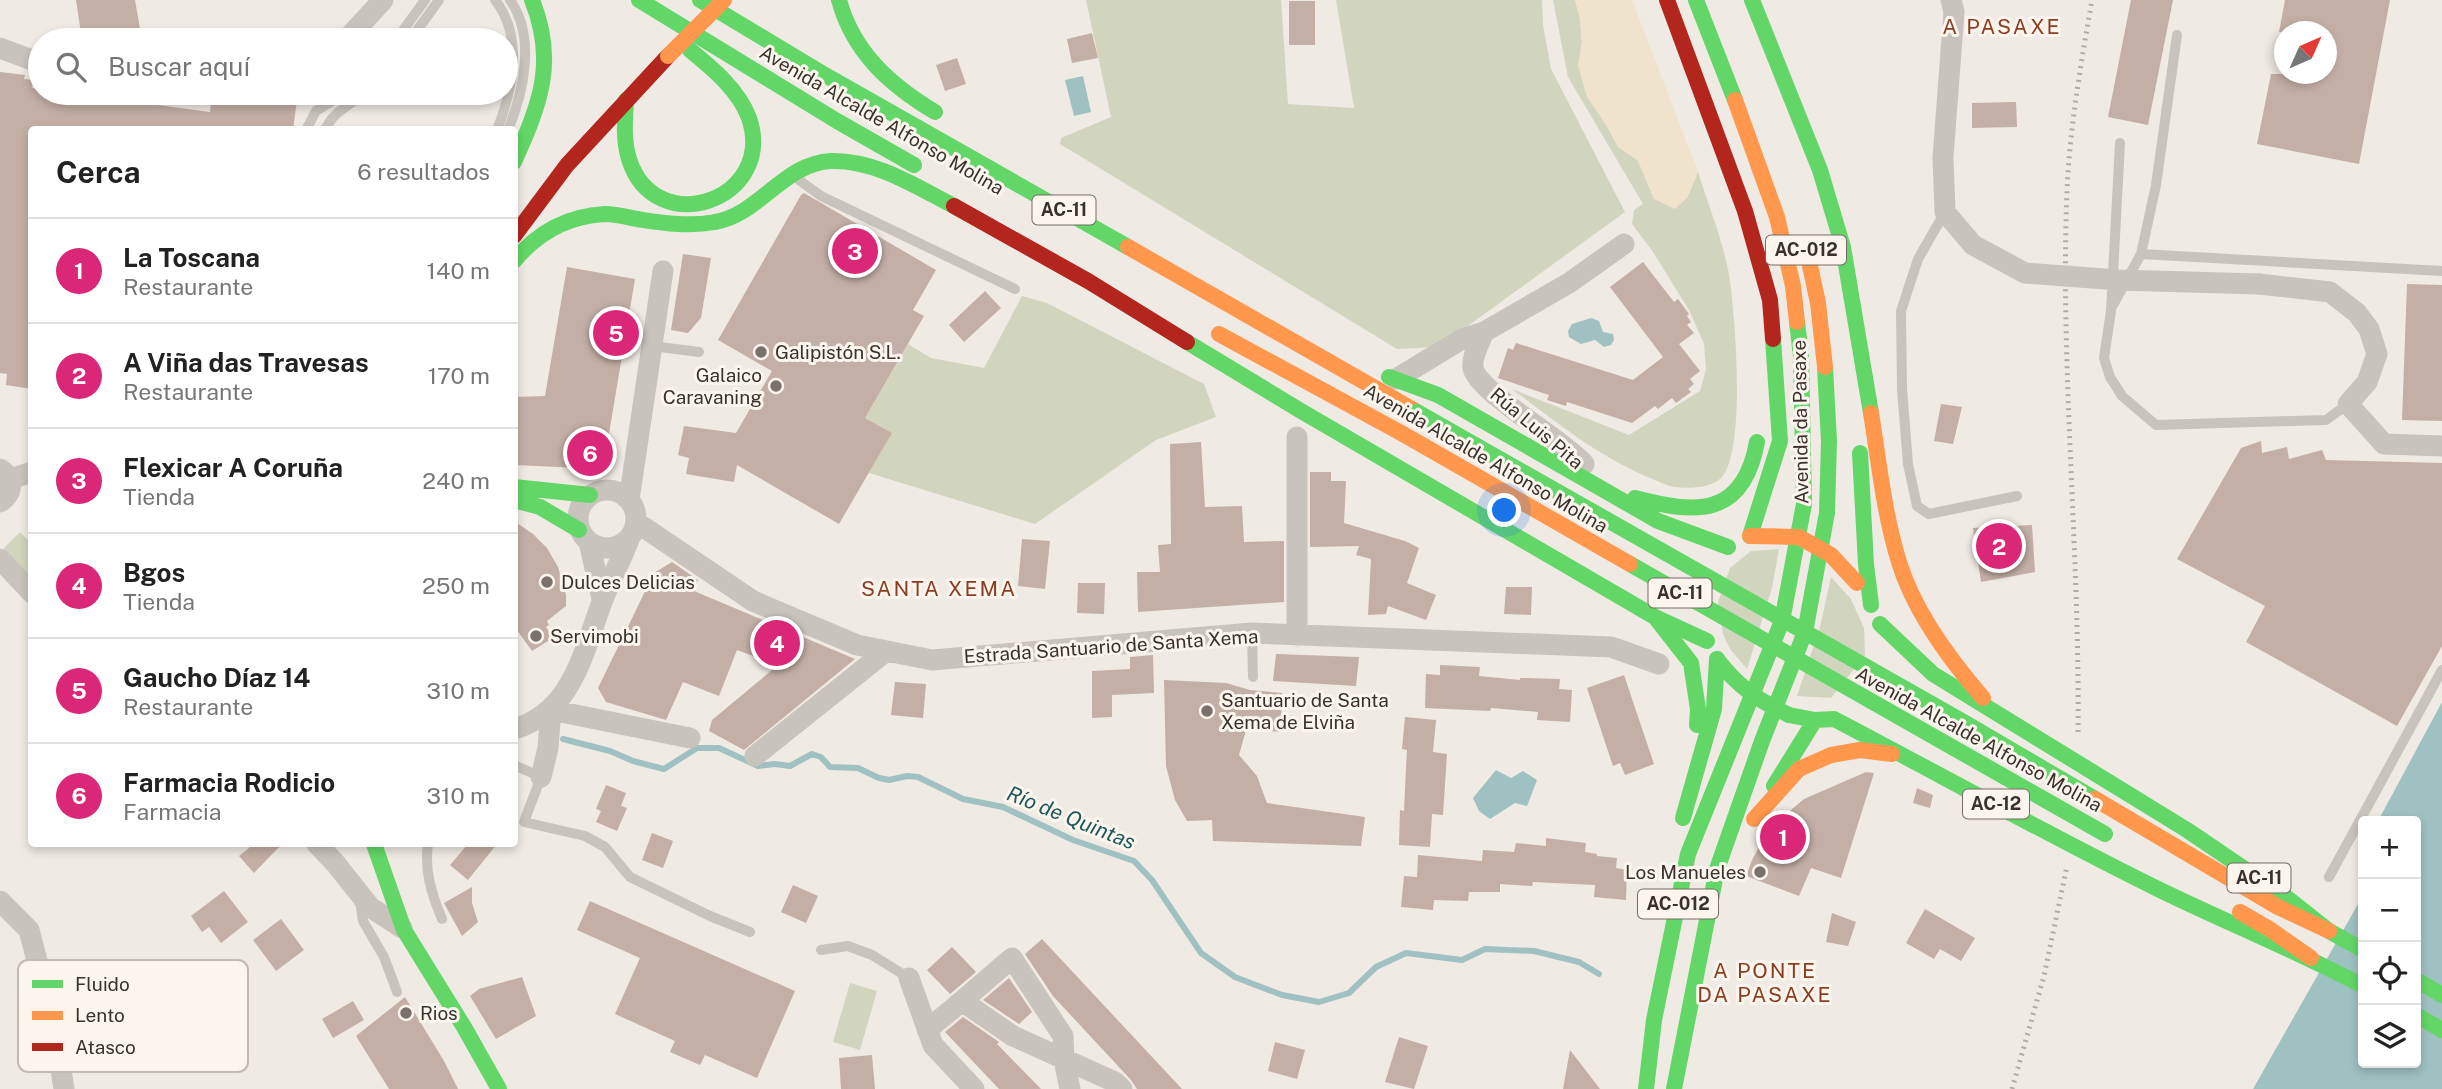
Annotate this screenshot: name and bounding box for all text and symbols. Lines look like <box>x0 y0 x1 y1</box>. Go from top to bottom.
district label: A PASAXE <box>1942 14 2062 39</box>
north arrow <box>2274 21 2337 84</box>
search box <box>28 28 518 105</box>
street label: Avenida Alcalde Alfonso Molina <box>756 41 1008 199</box>
icon: search <box>52 48 90 86</box>
text: Buscar aquí <box>108 51 250 82</box>
text: Cerca <box>56 154 141 190</box>
text: 6 resultados <box>357 158 490 185</box>
road number: AC-11 <box>1032 196 1096 224</box>
pin: 3 <box>832 225 878 277</box>
road number: AC-012 <box>1766 236 1846 264</box>
text: La Toscana <box>123 242 260 273</box>
text: 1 <box>74 257 84 284</box>
text: 140 m <box>427 257 490 284</box>
text: Restaurante <box>123 273 253 300</box>
pin: 5 <box>593 307 639 359</box>
street label: Avenida da Pasaxe <box>1788 340 1812 504</box>
place label: Galipistón S.L. <box>775 341 901 363</box>
marker: Galipistón S.L. <box>753 344 769 360</box>
text: A Viña das Travesas <box>123 347 369 378</box>
text: 2 <box>72 362 86 389</box>
text: 170 m <box>428 362 490 389</box>
place label: Galaico Caravaning <box>663 364 762 408</box>
text: Restaurante <box>123 378 253 405</box>
marker: Galaico Caravaning <box>768 378 784 394</box>
street label: Avenida Alcalde Alfonso Molina <box>1360 379 1612 537</box>
street label: Rúa Luis Pita <box>1486 383 1588 473</box>
pin: 6 <box>567 427 613 479</box>
text: Flexicar A Coruña <box>123 452 343 483</box>
text: 3 <box>71 467 87 494</box>
text: 240 m <box>422 467 490 494</box>
text: Tienda <box>123 483 195 510</box>
your location <box>1487 493 1521 527</box>
pin: 2 <box>1976 520 2022 572</box>
text: Bgos <box>123 557 185 588</box>
place label: Dulces Delicias <box>561 571 695 593</box>
text: 4 <box>71 572 87 599</box>
text: 250 m <box>422 572 490 599</box>
marker: Dulces Delicias <box>539 574 555 590</box>
district label: SANTA XEMA <box>861 576 1017 601</box>
road number: AC-11 <box>1648 578 1712 608</box>
text: Tienda <box>123 588 195 615</box>
pin: 4 <box>754 617 800 669</box>
place label: Servimobi <box>550 625 639 647</box>
street label: Estrada Santuario de Santa Xema <box>963 625 1259 667</box>
marker: Servimobi <box>528 628 544 644</box>
text: Gaucho Díaz 14 <box>123 662 310 693</box>
street label: Avenida Alcalde Alfonso Molina <box>1852 662 2106 816</box>
text: 5 <box>71 677 87 704</box>
text: 310 m <box>427 677 490 704</box>
place label: Santuario de Santa Xema de Elviña <box>1221 689 1389 733</box>
text: Restaurante <box>123 693 253 720</box>
marker: Santuario de Santa Xema de Elviña <box>1199 703 1215 719</box>
text: Farmacia Rodicio <box>123 767 335 798</box>
water label: Río de Quintas <box>1003 780 1139 855</box>
text: 6 <box>71 782 87 809</box>
text: 310 m <box>427 782 490 809</box>
road number: AC-12 <box>1963 790 2029 818</box>
text: Farmacia <box>123 798 221 825</box>
pin: 1 <box>1760 811 1806 863</box>
map controls <box>2358 816 2421 1068</box>
button: + <box>2358 816 2421 879</box>
place label: Los Manueles <box>1625 861 1746 883</box>
marker: Los Manueles <box>1752 864 1768 880</box>
road number: AC-11 <box>2228 864 2290 892</box>
button: − <box>2358 879 2421 942</box>
road number: AC-012 <box>1638 890 1718 918</box>
button: locate <box>2358 942 2421 1005</box>
district label: A PONTE DA PASAXE <box>1697 958 1833 1007</box>
legend <box>18 960 248 1072</box>
text: Fluido <box>75 973 130 995</box>
place label: Rios <box>420 1002 458 1024</box>
text: Lento <box>75 1004 125 1026</box>
marker: Rios <box>398 1005 414 1021</box>
button: layers <box>2358 1005 2421 1068</box>
text: Atasco <box>75 1036 136 1058</box>

